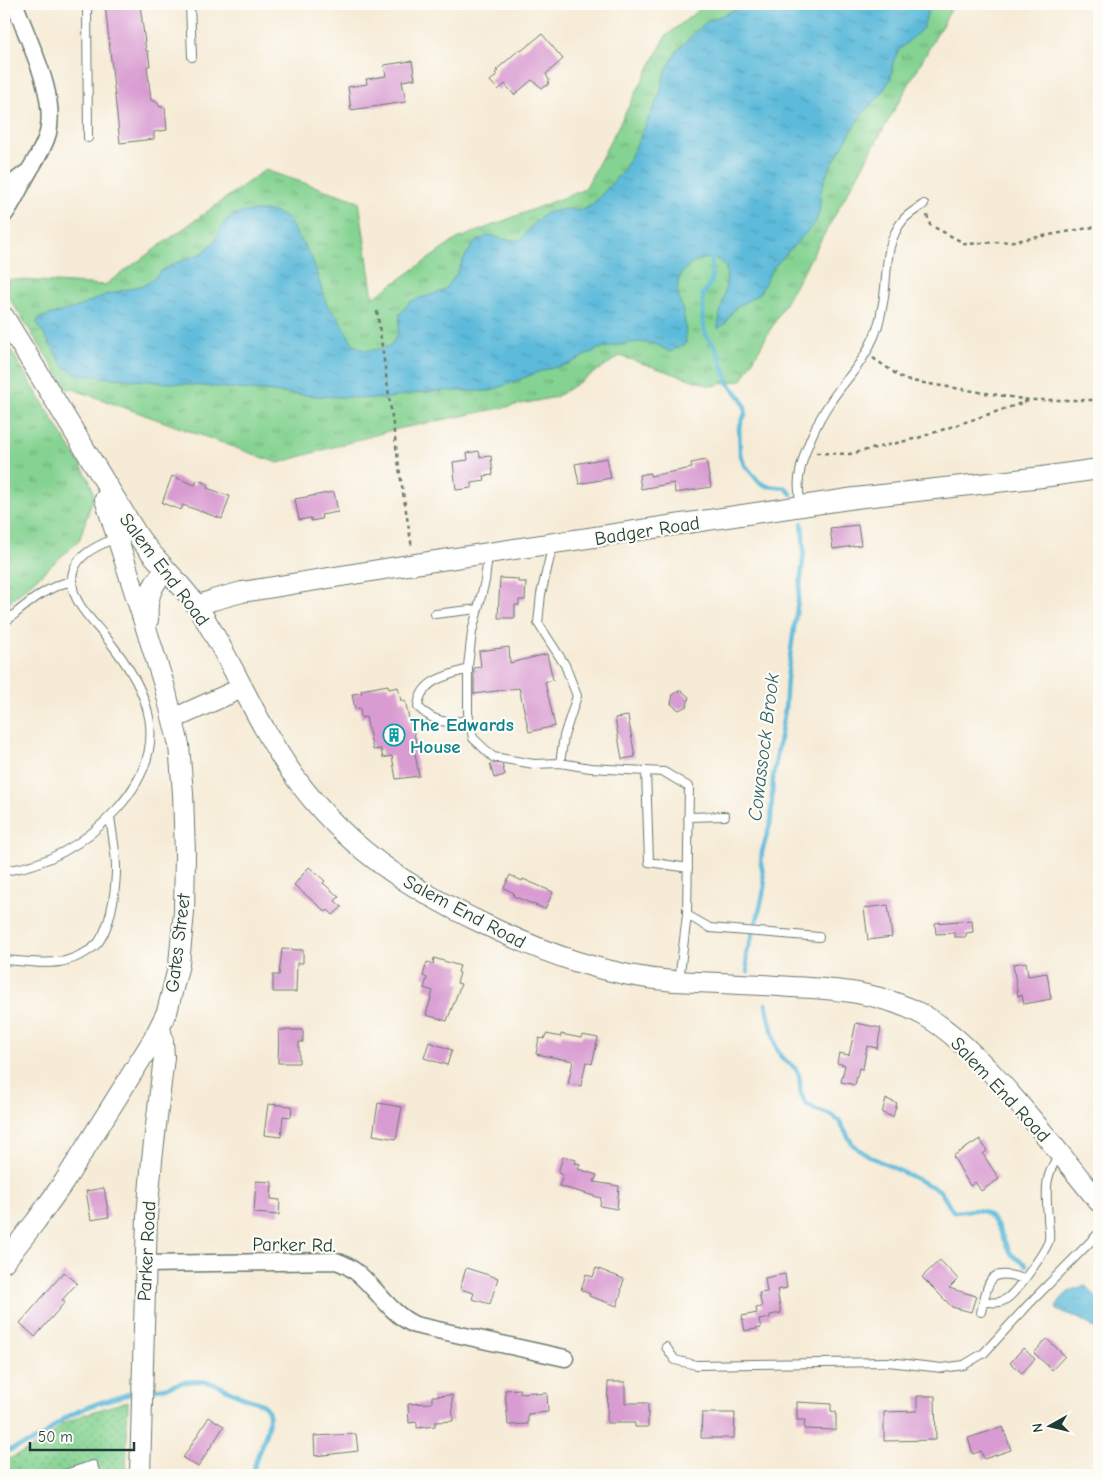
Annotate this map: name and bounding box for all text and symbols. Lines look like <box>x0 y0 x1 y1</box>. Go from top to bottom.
street label: Salem End Road <box>115 509 214 630</box>
street label: Badger Road <box>593 512 701 550</box>
water label: Cowassock Brook <box>743 672 784 822</box>
place label: The Edwards House <box>410 714 514 758</box>
building icon: The Edwards House <box>382 723 406 747</box>
street label: Salem End Road <box>400 870 529 953</box>
street label: Gates Street <box>161 892 195 994</box>
street label: Salem End Road <box>946 1033 1054 1147</box>
street label: Parker Road <box>133 1200 161 1302</box>
street label: Parker Rd. <box>252 1233 336 1257</box>
north arrow <box>1026 1402 1076 1452</box>
scale bar <box>30 1419 134 1451</box>
text: N <box>1029 1422 1047 1433</box>
text: 50 m <box>38 1428 73 1446</box>

